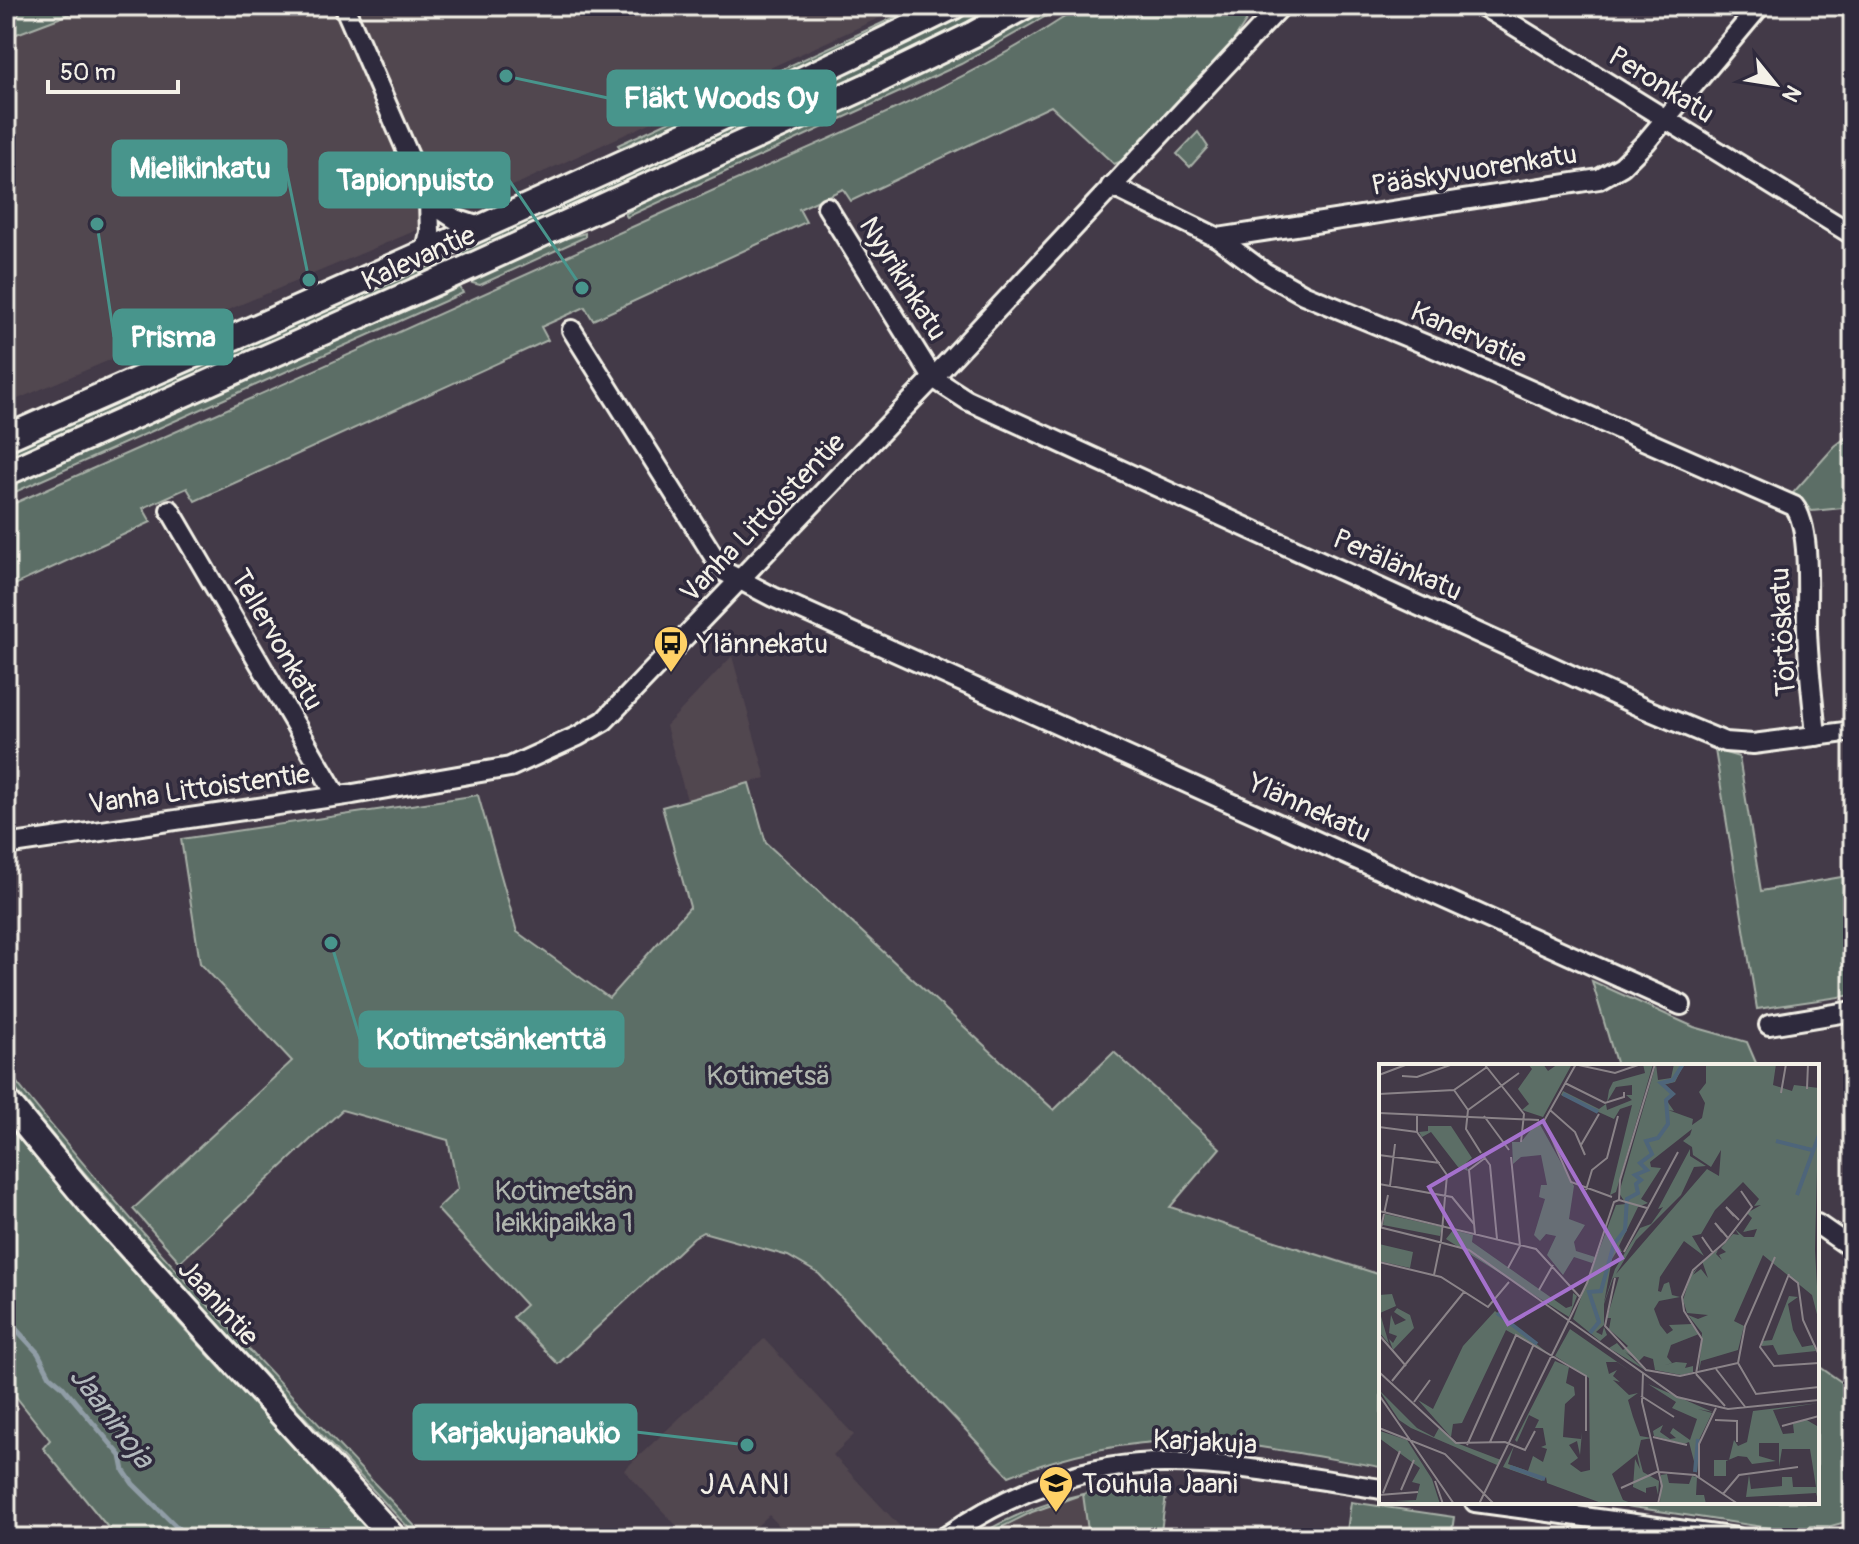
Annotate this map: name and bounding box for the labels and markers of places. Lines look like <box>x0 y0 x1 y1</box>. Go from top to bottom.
callout: Fläkt Woods Oy <box>608 71 835 125</box>
callout: Mielikinkatu <box>113 141 286 195</box>
callout: Tapionpuisto <box>320 153 509 207</box>
callout: Prisma <box>114 310 232 364</box>
bus stop icon: Ylännekatu <box>652 624 690 674</box>
place label: Ylännekatu <box>696 627 828 662</box>
callout: Kotimetsänkenttä <box>360 1012 623 1066</box>
callout: Karjakujanaukio <box>414 1405 636 1459</box>
school or university icon: Touhula Jaani <box>1037 1464 1075 1514</box>
place label: Touhula Jaani <box>1082 1467 1238 1502</box>

